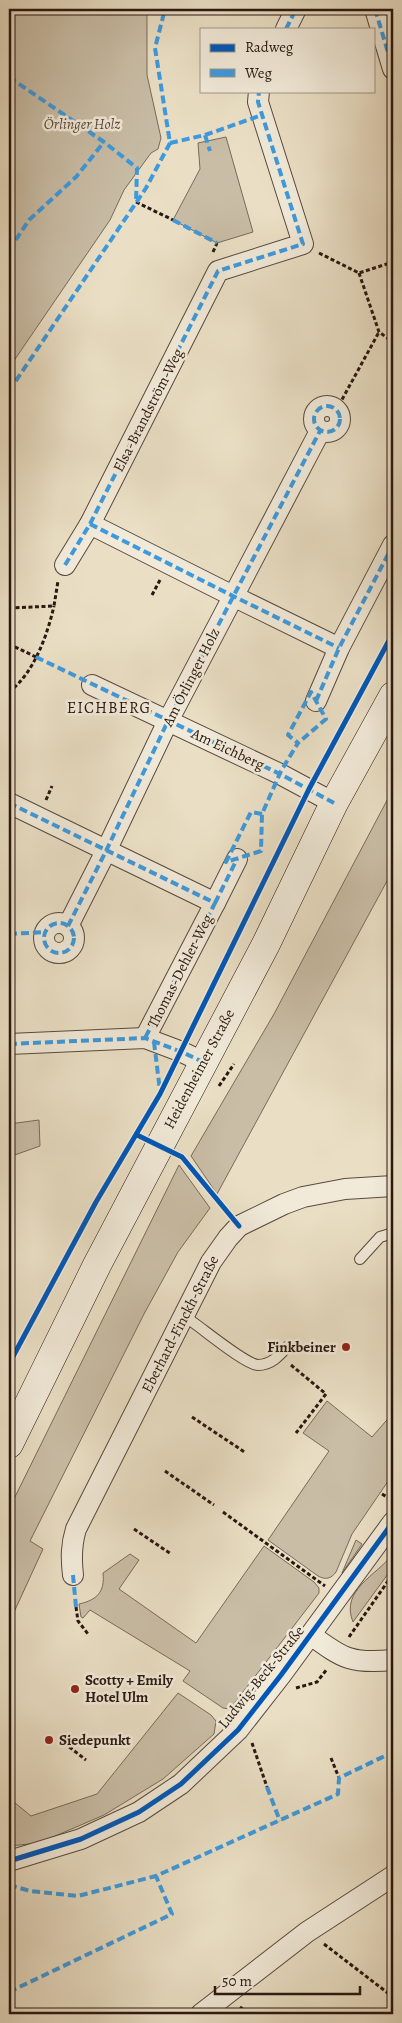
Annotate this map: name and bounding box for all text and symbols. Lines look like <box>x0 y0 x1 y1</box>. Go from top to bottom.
legend <box>200 28 374 92</box>
text: Radweg <box>245 37 294 57</box>
text: Weg <box>244 63 272 83</box>
park label: Örlinger Holz <box>44 114 120 134</box>
street label: Elsa-Brandström-Weg <box>108 344 188 475</box>
street label: Am Örlinger Holz <box>157 624 225 731</box>
district label: EICHBERG <box>67 697 151 719</box>
street label: Am Eichberg <box>187 723 268 775</box>
street label: Thomas-Dehler-Weg <box>143 910 218 1032</box>
street label: Heidenheimer Straße <box>159 1005 239 1132</box>
street label: Eberhard-Finckh-Straße <box>137 1252 223 1396</box>
place label: Finkbeiner <box>267 1337 336 1357</box>
marker: Finkbeiner <box>340 1341 352 1353</box>
street label: Ludwig-Beck-Straße <box>213 1621 309 1733</box>
place label: Scotty + Emily Hotel Ulm <box>85 1670 174 1707</box>
marker: Scotty + Emily Hotel Ulm <box>69 1683 81 1695</box>
place label: Siedepunkt <box>59 1730 131 1750</box>
marker: Siedepunkt <box>43 1734 55 1746</box>
scale bar <box>215 1963 360 1995</box>
text: 50 m <box>222 1971 252 1991</box>

